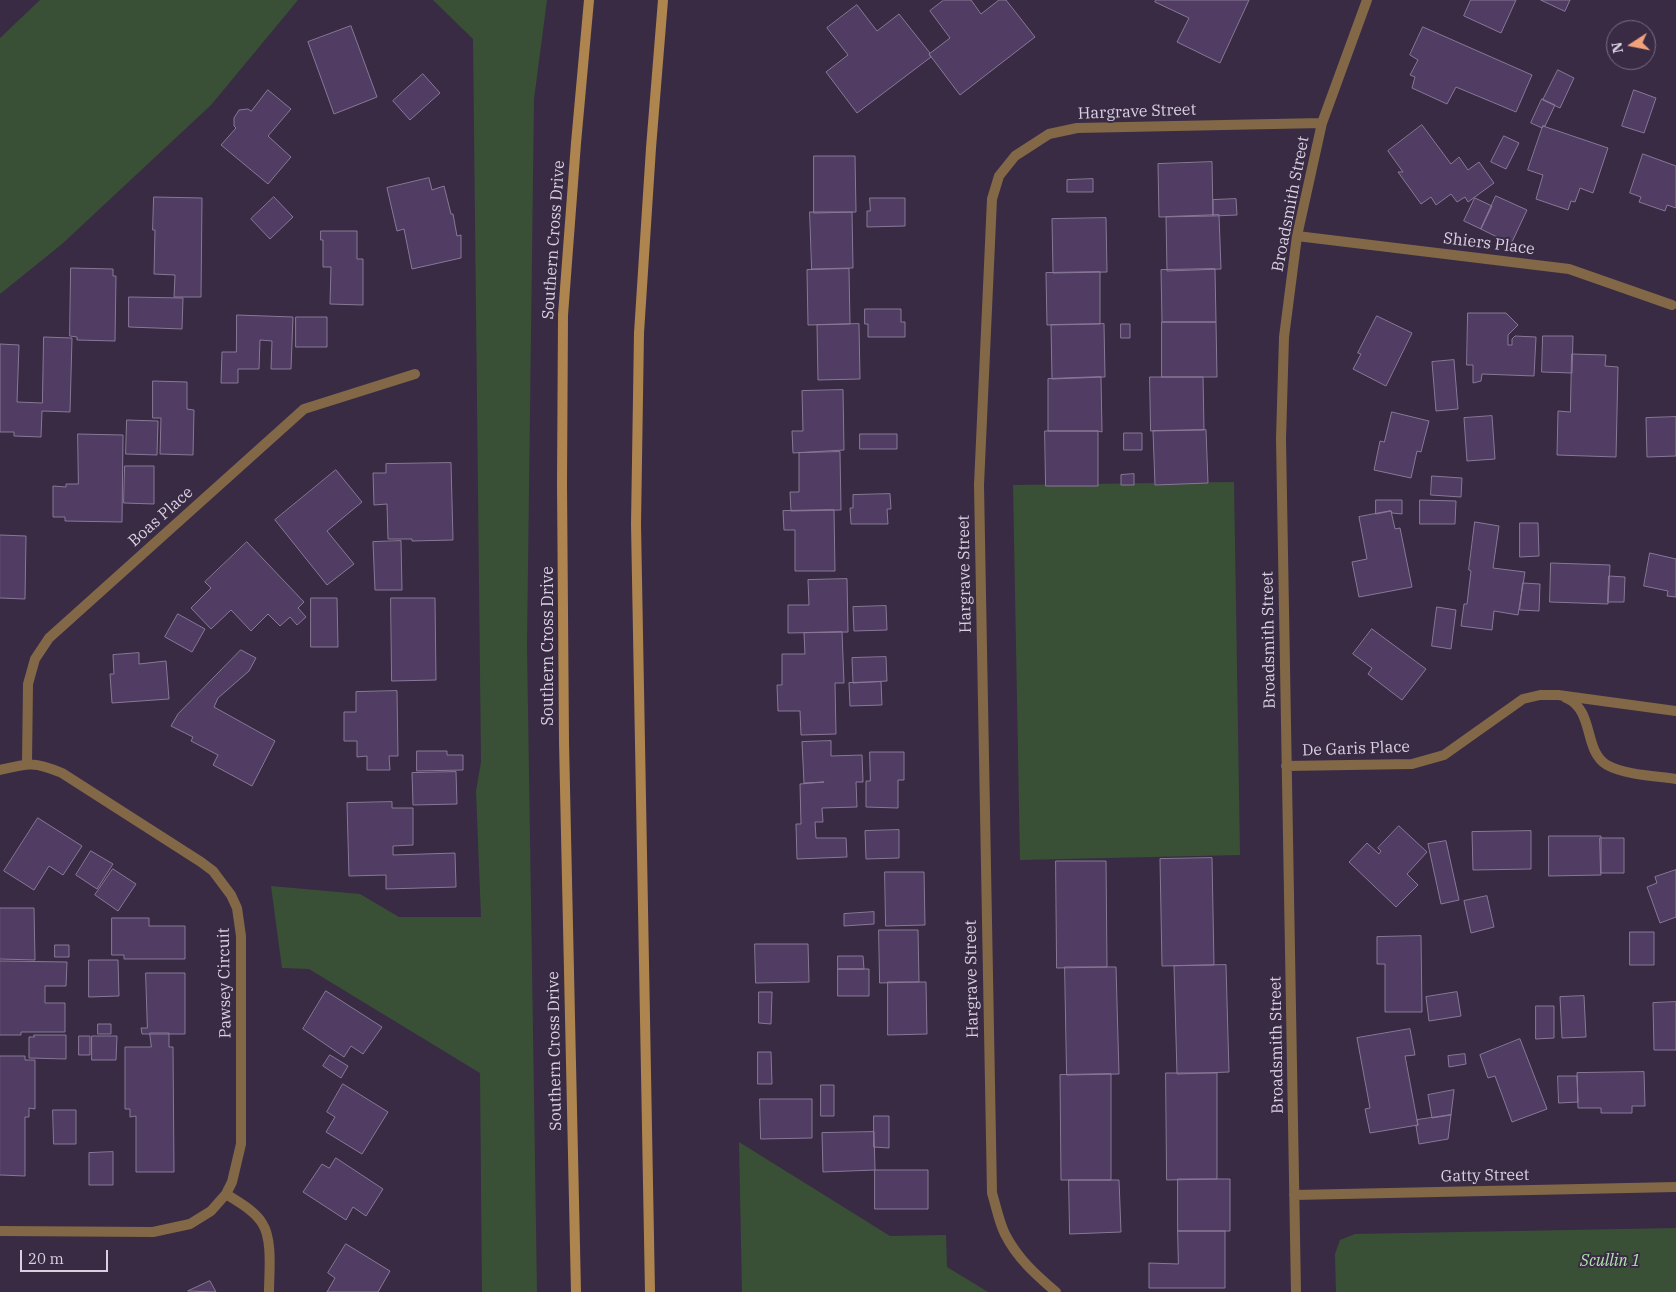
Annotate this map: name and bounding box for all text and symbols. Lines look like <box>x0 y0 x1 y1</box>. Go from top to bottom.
north arrow <box>1606 20 1656 70</box>
text: N <box>1607 41 1627 55</box>
street label: Hargrave Street <box>1078 100 1196 124</box>
street label: Broadsmith Street <box>1268 135 1314 273</box>
street label: Southern Cross Drive <box>539 160 569 320</box>
street label: Shiers Place <box>1442 229 1536 259</box>
street label: Boas Place <box>125 483 197 551</box>
street label: Hargrave Street <box>954 515 976 633</box>
street label: Southern Cross Drive <box>538 566 558 726</box>
street label: Broadsmith Street <box>1258 571 1280 709</box>
street label: De Garis Place <box>1302 738 1410 760</box>
street label: Hargrave Street <box>961 920 983 1038</box>
street label: Pawsey Circuit <box>214 927 236 1039</box>
street label: Southern Cross Drive <box>544 971 566 1131</box>
street label: Broadsmith Street <box>1266 976 1288 1114</box>
street label: Gatty Street <box>1441 1166 1529 1186</box>
scale bar <box>22 1240 110 1272</box>
text: 20 m <box>28 1249 64 1268</box>
park label: Scullin 1 <box>1580 1251 1640 1271</box>

